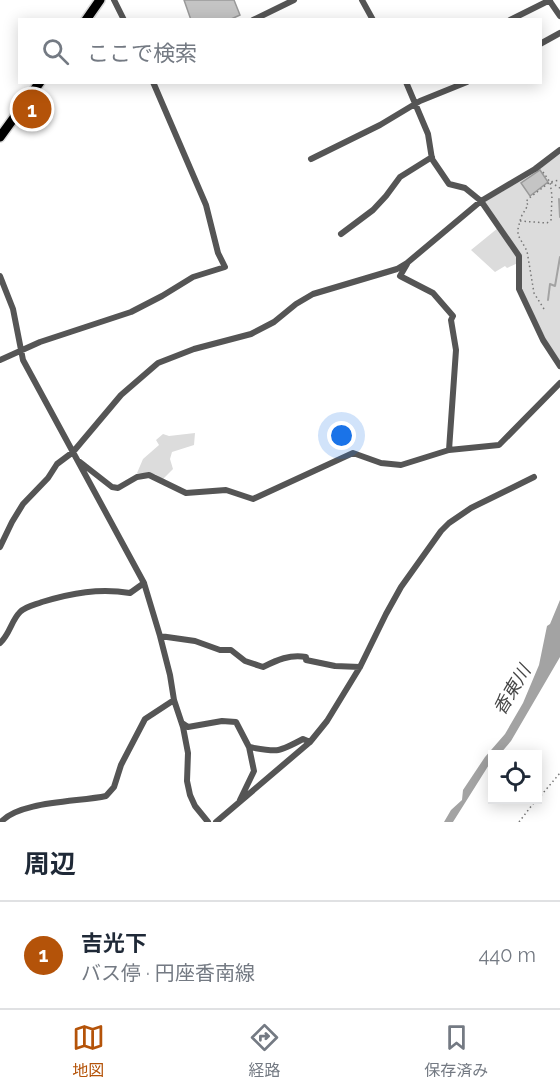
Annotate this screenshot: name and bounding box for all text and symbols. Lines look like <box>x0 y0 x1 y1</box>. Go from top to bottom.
search box <box>18 18 542 84</box>
icon: search <box>39 35 72 68</box>
text: ここで検索 <box>87 40 197 66</box>
pin: 1 <box>12 86 51 132</box>
your location <box>327 421 356 450</box>
water label: 香東川 <box>489 659 536 718</box>
map controls <box>488 750 542 804</box>
button: locate <box>488 750 542 804</box>
text: 周辺 <box>24 849 76 879</box>
text: 吉光下 <box>81 930 147 956</box>
text: 1 <box>39 943 48 967</box>
text: 440 m <box>478 943 536 967</box>
text: バス停 · 円座香南線 <box>81 961 255 985</box>
tab: 地図 <box>72 1021 105 1081</box>
tab: 経路 <box>248 1021 281 1081</box>
tab: 保存済み <box>424 1021 488 1081</box>

